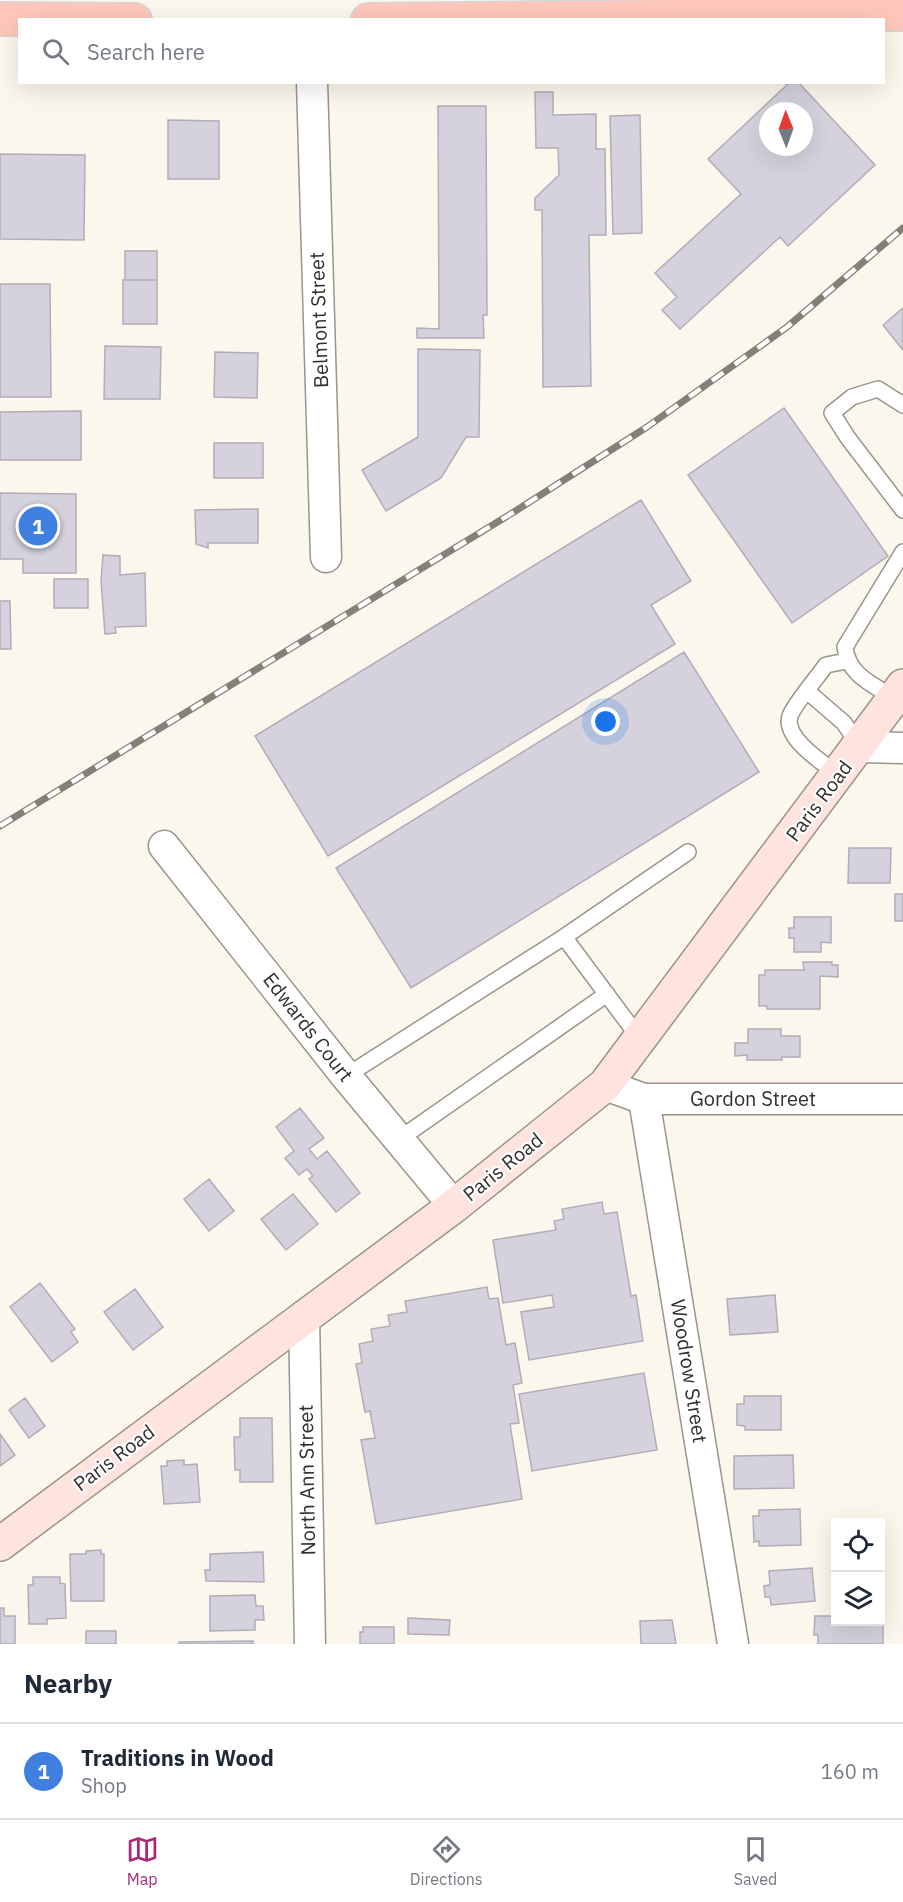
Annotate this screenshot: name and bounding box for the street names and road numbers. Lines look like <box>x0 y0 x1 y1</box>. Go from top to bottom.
street label: Belmont Street <box>303 252 334 389</box>
street label: Paris Road <box>779 754 858 847</box>
street label: Edwards Court <box>257 967 360 1087</box>
street label: Gordon Street <box>690 1085 816 1112</box>
street label: Paris Road <box>457 1126 548 1207</box>
street label: Woodrow Street <box>665 1297 714 1445</box>
street label: North Ann Street <box>292 1404 321 1556</box>
street label: Paris Road <box>67 1418 160 1497</box>

